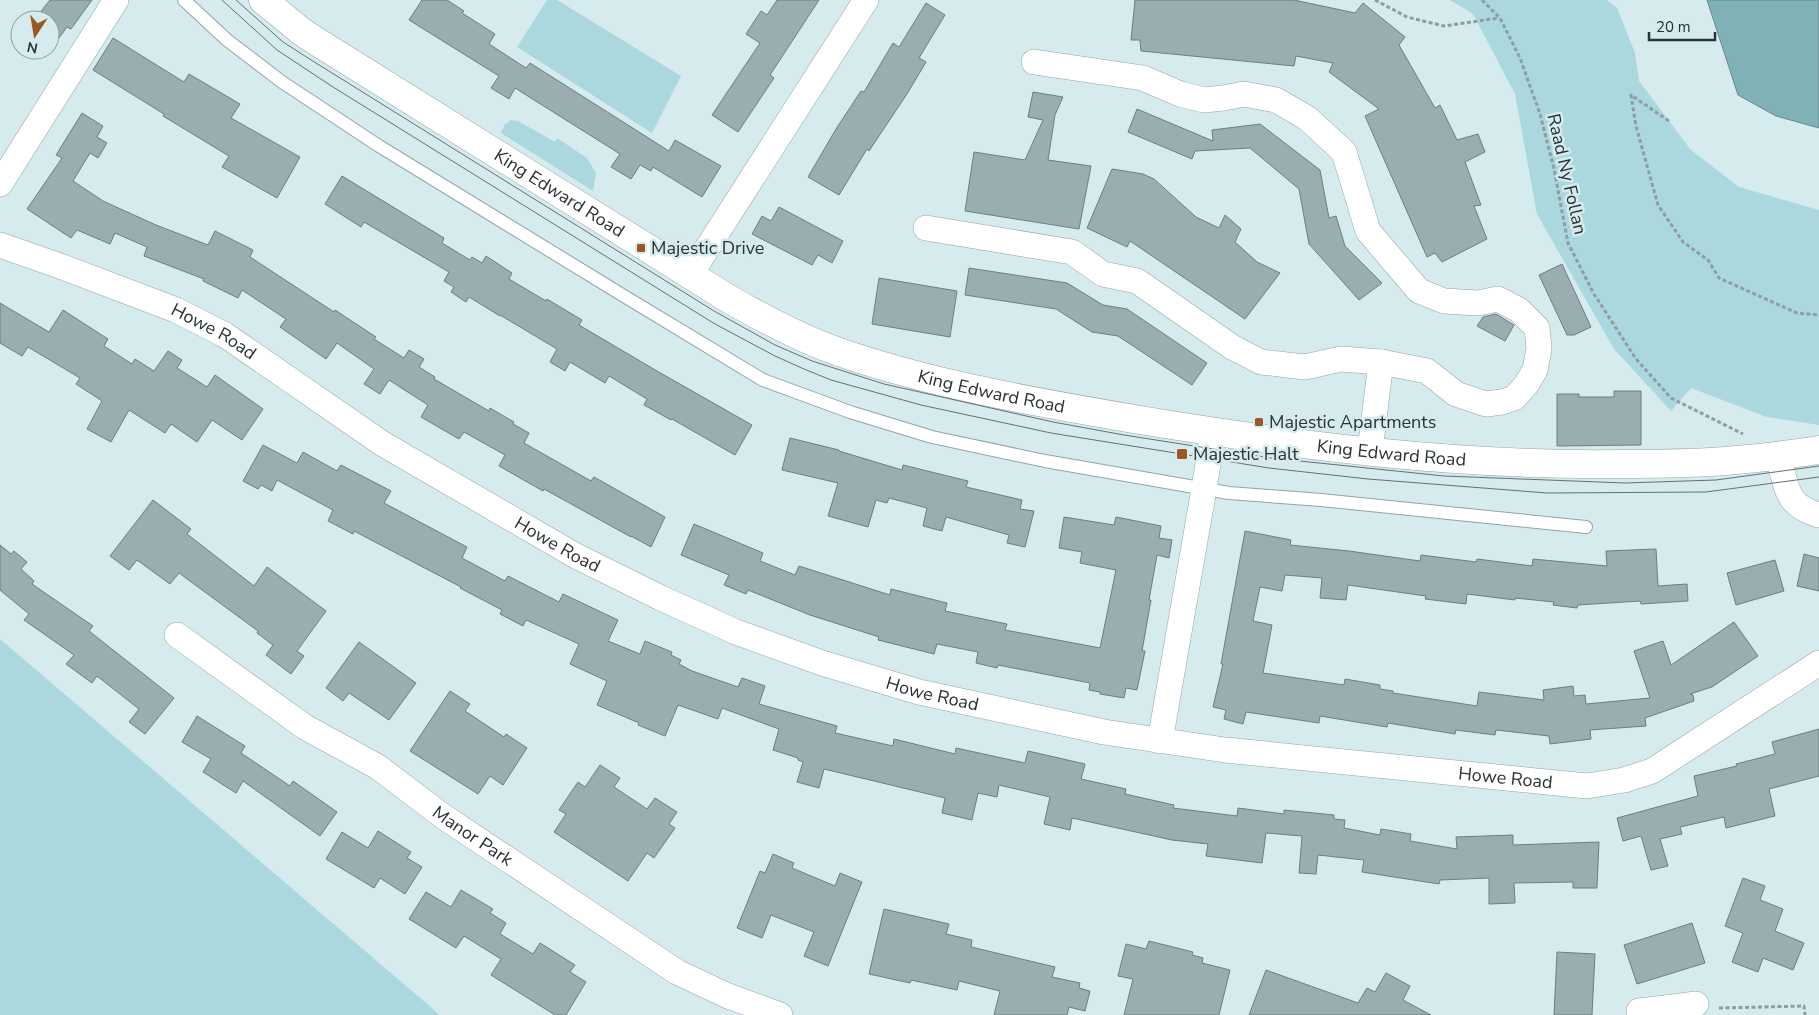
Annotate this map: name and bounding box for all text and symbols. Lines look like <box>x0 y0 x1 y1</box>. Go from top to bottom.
north arrow <box>10 10 60 60</box>
scale bar <box>1649 10 1715 42</box>
text: 20 m <box>1656 17 1691 37</box>
text: N <box>25 37 40 58</box>
street label: Raad Ny Follan <box>1541 111 1593 237</box>
street label: King Edward Road <box>489 143 629 243</box>
place label: Majestic Drive <box>651 236 764 260</box>
marker: Majestic Drive <box>635 242 647 254</box>
street label: Howe Road <box>167 297 261 365</box>
street label: King Edward Road <box>915 364 1067 419</box>
place label: Majestic Apartments <box>1269 410 1436 434</box>
marker: Majestic Apartments <box>1253 416 1265 428</box>
street label: King Edward Road <box>1316 434 1467 472</box>
place label: Majestic Halt <box>1193 442 1299 466</box>
marker: Majestic Halt <box>1175 447 1189 461</box>
street label: Howe Road <box>510 511 604 578</box>
street label: Howe Road <box>883 671 981 717</box>
street label: Howe Road <box>1457 761 1554 795</box>
street label: Manor Park <box>427 800 518 872</box>

